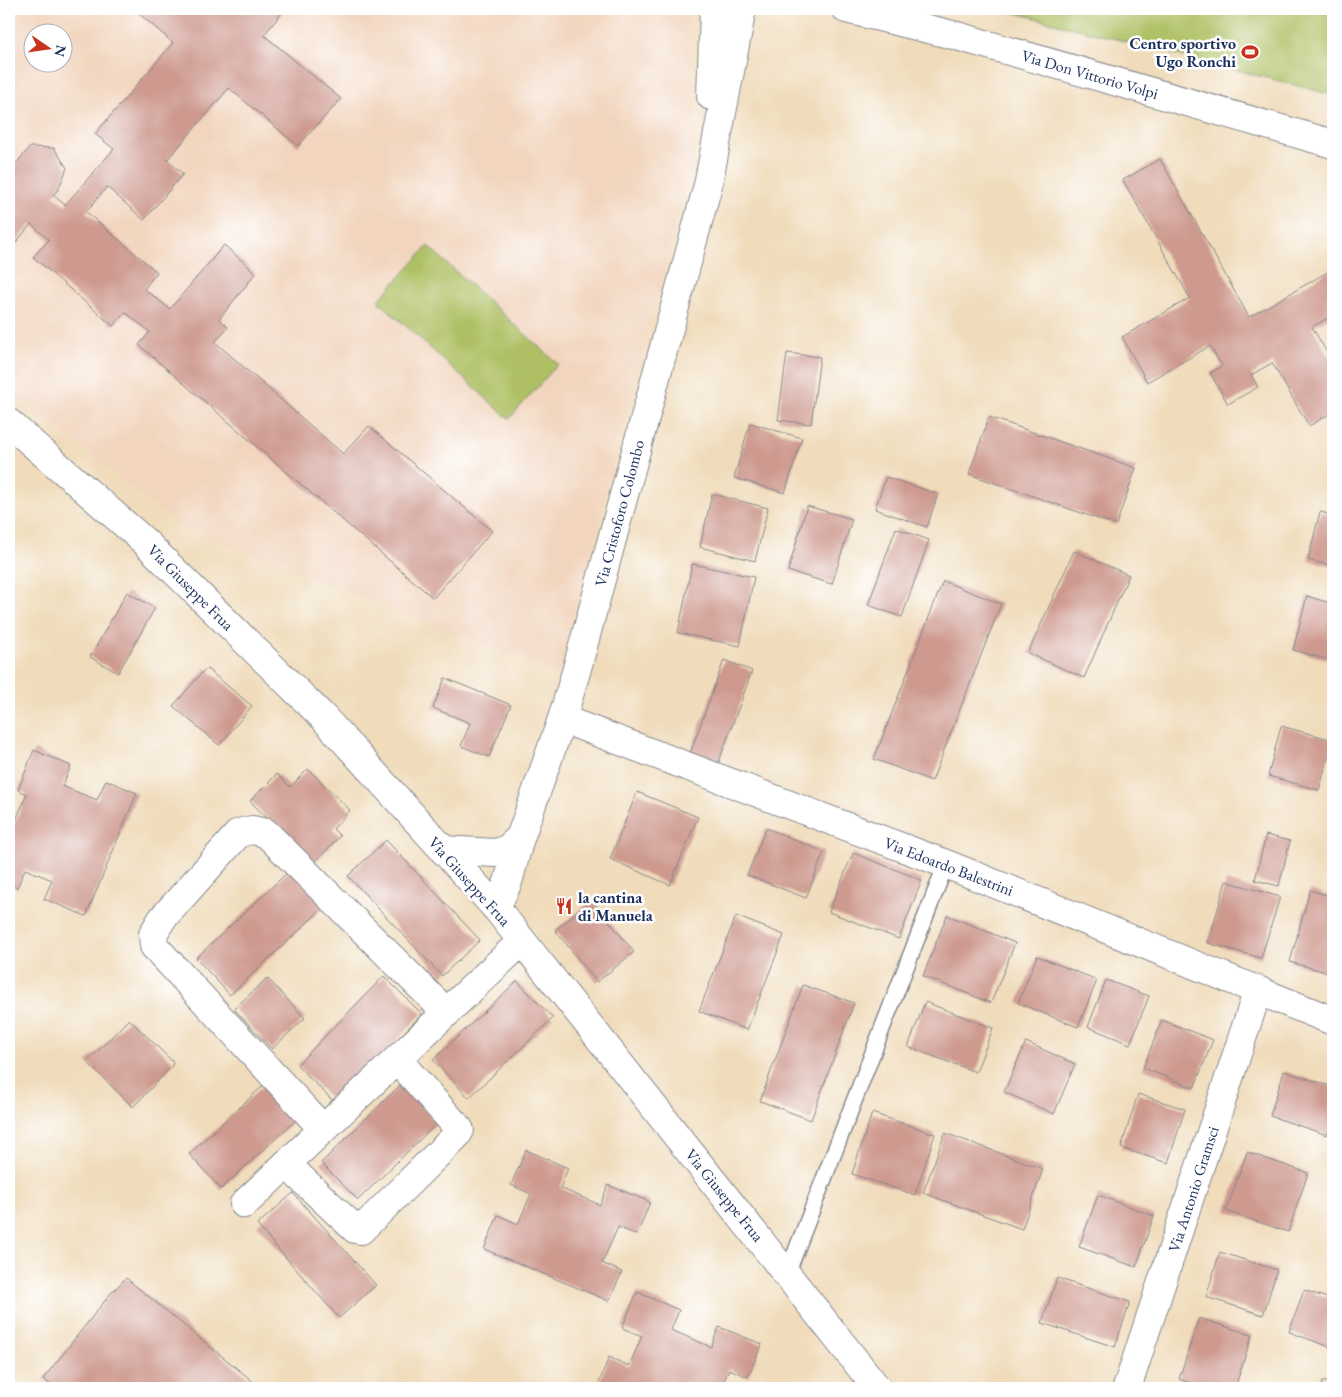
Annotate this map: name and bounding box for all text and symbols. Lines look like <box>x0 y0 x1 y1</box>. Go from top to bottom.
north arrow <box>22 22 72 72</box>
place label: Centro sportivo Ugo Ronchi <box>1129 33 1236 72</box>
sports icon: Centro sportivo Ugo Ronchi <box>1240 42 1260 62</box>
text: N <box>50 43 71 59</box>
street label: Via Don Vittorio Volpi <box>1019 45 1161 104</box>
street label: Via Cristoforo Colombo <box>590 437 649 589</box>
street label: Via Giuseppe Frua <box>143 540 239 635</box>
street label: Via Giuseppe Frua <box>424 832 516 931</box>
street label: Via Edoardo Balestrini <box>881 832 1017 901</box>
place label: la cantina di Manuela <box>578 887 654 926</box>
restaurant icon: la cantina di Manuela <box>554 896 574 916</box>
street label: Via Antonio Gramsci <box>1163 1123 1224 1255</box>
street label: Via Giuseppe Frua <box>681 1145 769 1247</box>

